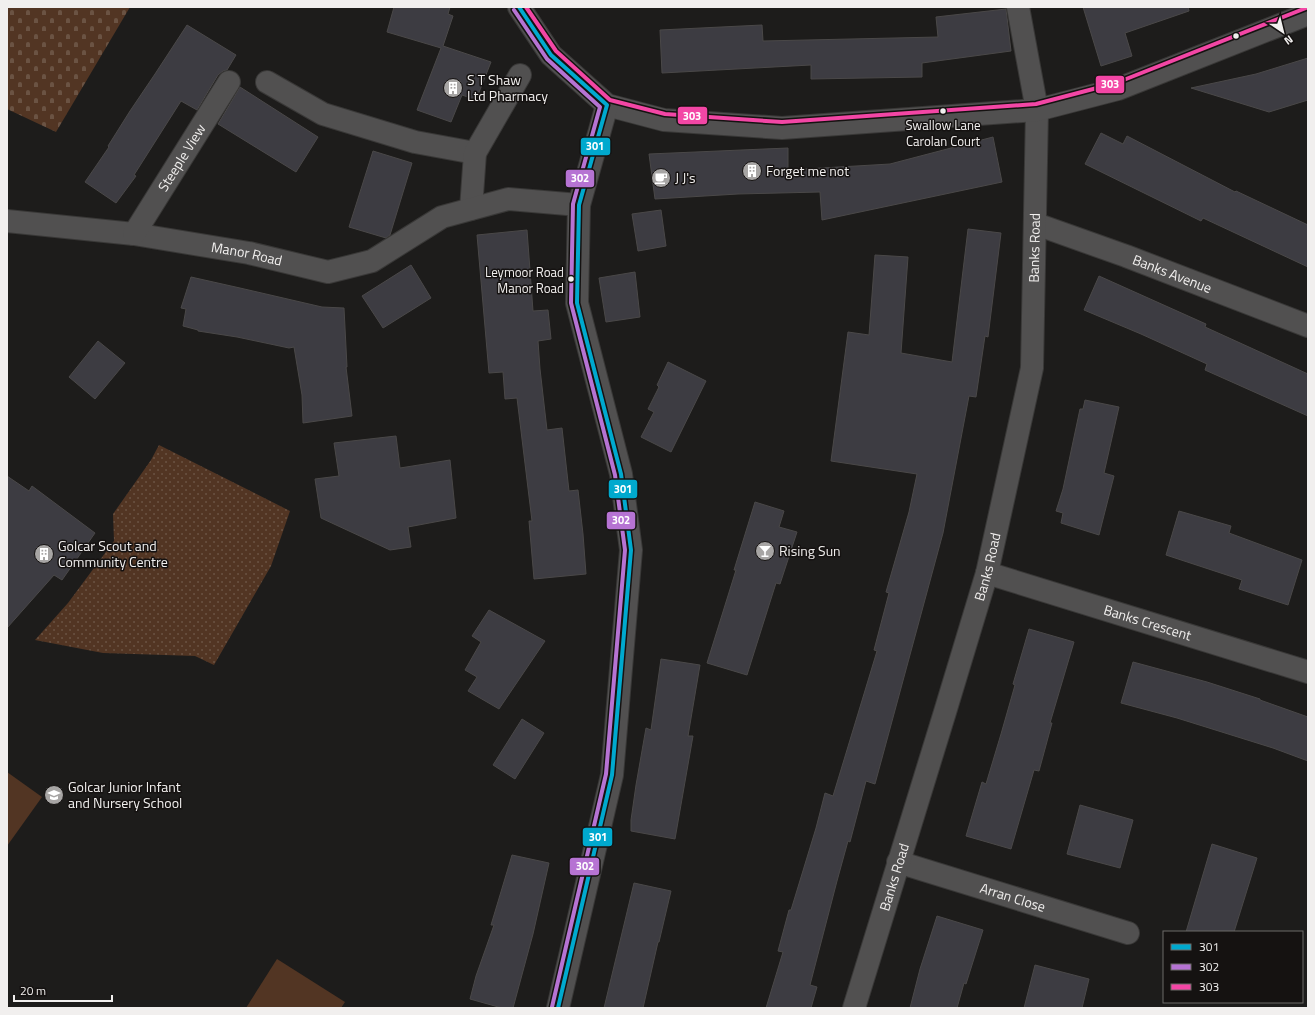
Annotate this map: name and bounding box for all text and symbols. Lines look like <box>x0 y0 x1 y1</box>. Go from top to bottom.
north arrow <box>1263 12 1303 52</box>
unlabelled marker <box>1231 31 1241 41</box>
text: N <box>1281 31 1296 49</box>
place label: S T Shaw Ltd Pharmacy <box>467 69 548 106</box>
line badge: 303 <box>1095 75 1125 94</box>
text: 303 <box>1101 76 1119 92</box>
building icon: S T Shaw Ltd Pharmacy <box>442 77 464 99</box>
line badge: 303 <box>677 106 708 125</box>
marker: Swallow Lane Carolan Court <box>938 106 948 116</box>
text: 303 <box>683 108 701 124</box>
place label: Swallow Lane Carolan Court <box>905 115 981 151</box>
street label: Steeple View <box>152 119 211 195</box>
line badge: 301 <box>580 137 611 156</box>
text: 301 <box>586 138 604 154</box>
building icon: Forget me not <box>741 160 763 182</box>
place label: Forget me not <box>766 160 849 181</box>
cafe icon: J J's <box>650 167 672 189</box>
place label: J J's <box>675 167 696 188</box>
line badge: 302 <box>565 169 595 188</box>
text: 302 <box>571 170 589 186</box>
street label: Banks Road <box>1023 213 1045 283</box>
street label: Manor Road <box>210 236 284 271</box>
street label: Banks Avenue <box>1130 249 1215 298</box>
place label: Leymoor Road Manor Road <box>485 262 564 298</box>
marker: Leymoor Road Manor Road <box>566 274 576 284</box>
line badge: 301 <box>608 479 638 499</box>
text: 301 <box>614 481 632 497</box>
line badge: 302 <box>606 511 636 530</box>
text: 302 <box>612 512 630 528</box>
street label: Banks Road <box>968 531 1006 603</box>
place label: Golcar Scout and Community Centre <box>58 535 168 572</box>
bar icon: Rising Sun <box>754 540 776 562</box>
place label: Rising Sun <box>779 540 841 561</box>
building icon: Golcar Scout and Community Centre <box>33 543 55 565</box>
street label: Banks Crescent <box>1101 599 1194 645</box>
place label: Golcar Junior Infant and Nursery School <box>68 776 182 813</box>
school or university icon: Golcar Junior Infant and Nursery School <box>43 784 65 806</box>
line badge: 301 <box>582 827 613 847</box>
text: 301 <box>589 829 607 845</box>
street label: Banks Road <box>873 840 914 913</box>
line badge: 302 <box>569 857 600 876</box>
text: 302 <box>576 858 594 874</box>
street label: Arran Close <box>977 877 1048 917</box>
legend <box>1163 931 1303 1003</box>
text: 301 <box>1199 937 1219 956</box>
text: 302 <box>1199 957 1219 976</box>
scale bar <box>14 977 112 1003</box>
text: 303 <box>1199 977 1219 996</box>
text: 20 m <box>20 981 46 1000</box>

